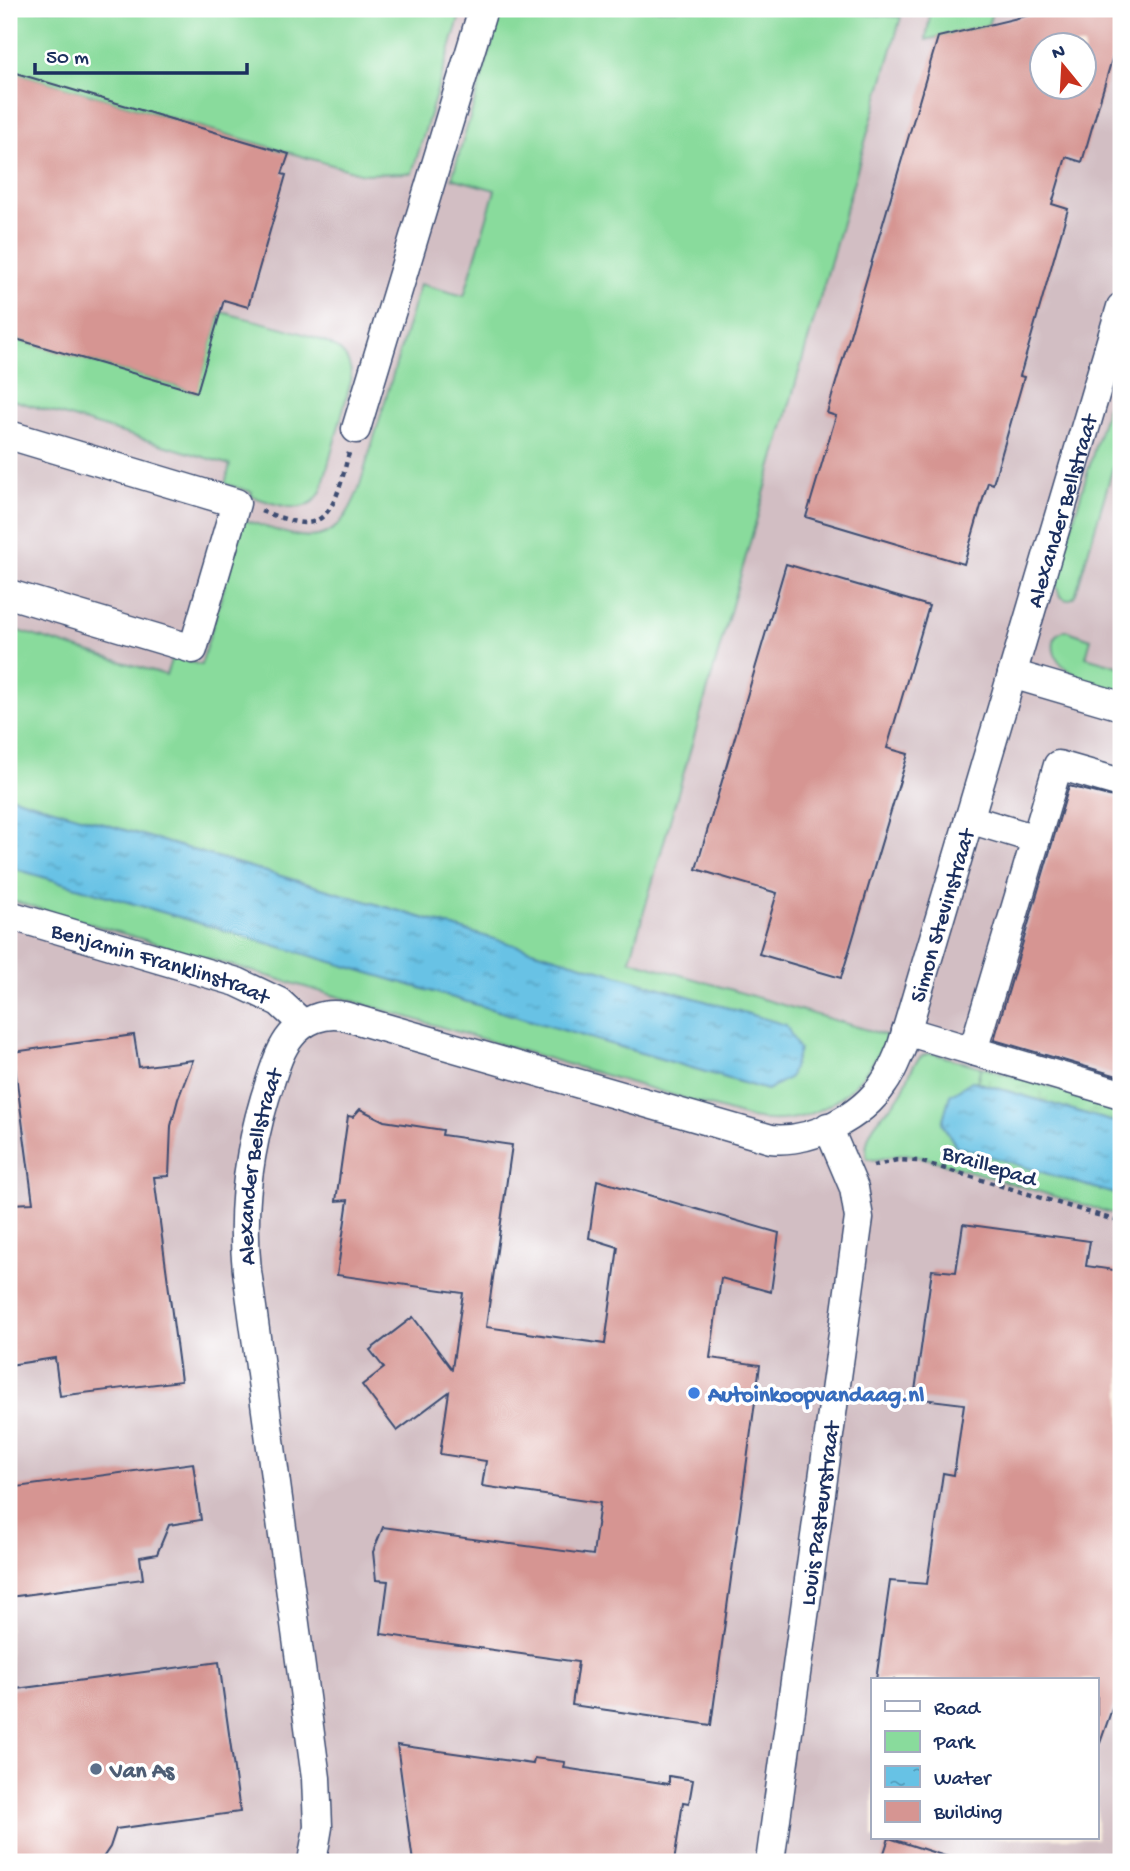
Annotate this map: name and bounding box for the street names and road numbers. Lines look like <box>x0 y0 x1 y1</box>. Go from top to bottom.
street label: Alexander Bellstraat <box>1023 410 1106 611</box>
street label: Simon Stevinstraat <box>906 825 983 1006</box>
street label: Benjamin Franklinstraat <box>47 918 275 1013</box>
street label: Alexander Bellstraat <box>235 1064 291 1266</box>
street label: Braillepad <box>938 1140 1041 1195</box>
street label: Louis Pasteurstraat <box>796 1419 848 1607</box>

